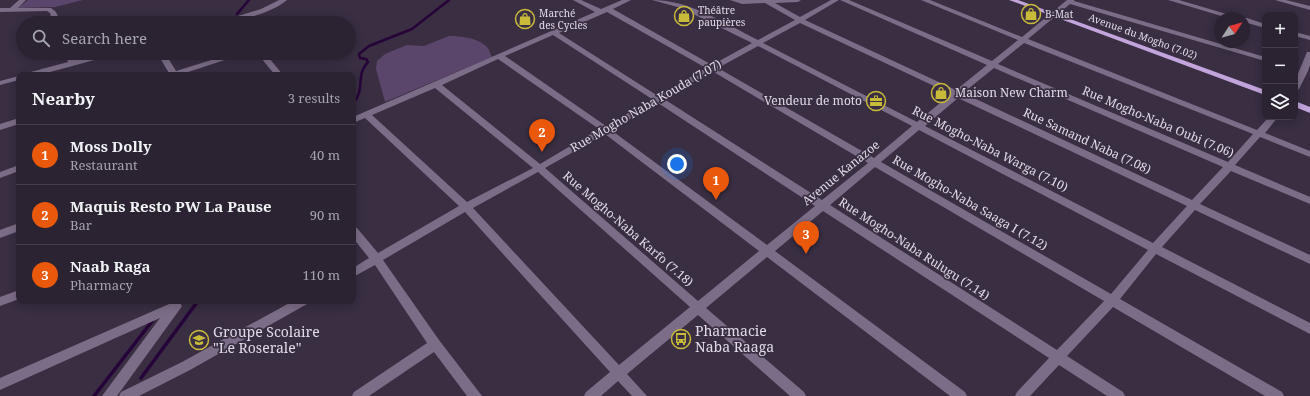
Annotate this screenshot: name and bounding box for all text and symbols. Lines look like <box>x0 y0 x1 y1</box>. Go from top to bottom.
place label: Théâtre paupières <box>698 3 746 29</box>
shop icon: B-Mat <box>1020 3 1042 25</box>
shop icon: Théâtre paupières <box>673 5 695 27</box>
place label: Marché des Cycles <box>539 6 588 32</box>
place label: B-Mat <box>1045 7 1074 21</box>
shop icon: Marché des Cycles <box>514 8 536 30</box>
street label: Avenue du Mogho (7.02) <box>1087 10 1199 62</box>
north arrow <box>1214 12 1250 48</box>
map controls <box>1262 12 1298 120</box>
button: + <box>1262 12 1298 48</box>
search box <box>16 16 356 60</box>
icon: search <box>30 27 52 49</box>
text: Search here <box>62 28 147 48</box>
button: − <box>1262 48 1298 84</box>
street label: Rue Mogho Naba Kouda (7.07) <box>567 55 724 156</box>
shop icon: Maison New Charm <box>930 82 952 104</box>
street label: Rue Mogho-Naba Oubi (7.06) <box>1080 82 1237 161</box>
place label: Maison New Charm <box>955 84 1068 101</box>
button: layers <box>1262 84 1298 120</box>
text: Nearby <box>32 87 95 110</box>
text: 3 results <box>288 89 340 107</box>
office icon: Vendeur de moto <box>865 90 887 112</box>
place label: Vendeur de moto <box>764 92 862 109</box>
street label: Rue Mogho-Naba Warga (7.10) <box>909 102 1071 195</box>
street label: Rue Samand Naba (7.08) <box>1021 103 1154 178</box>
pin: 2 <box>529 119 555 152</box>
text: Moss Dolly <box>70 136 152 156</box>
street label: Avenue Kanazoe <box>798 136 883 209</box>
text: 1 <box>41 146 49 164</box>
text: 40 m <box>310 146 340 164</box>
street label: Rue Mogho-Naba Saaga I (7.12) <box>890 151 1051 254</box>
your location <box>667 154 687 174</box>
text: Restaurant <box>70 156 138 174</box>
street label: Rue Mogho-Naba Karfo (7.18) <box>559 167 697 290</box>
pin: 1 <box>703 167 729 200</box>
street label: Rue Mogho-Naba Rulugu (7.14) <box>836 193 993 304</box>
text: Maquis Resto PW La Pause <box>70 196 272 216</box>
text: 2 <box>41 206 49 224</box>
text: 90 m <box>310 206 340 224</box>
text: Bar <box>70 216 92 234</box>
pin: 3 <box>793 221 819 254</box>
text: Naab Raga <box>70 256 151 276</box>
text: 3 <box>41 266 49 284</box>
text: 110 m <box>303 266 340 284</box>
text: Pharmacy <box>70 276 133 294</box>
place label: Pharmacie Naba Raaga <box>695 321 774 356</box>
place label: Groupe Scolaire "Le Roserale" <box>213 322 320 357</box>
bus stop icon: Pharmacie Naba Raaga <box>670 328 692 350</box>
school or university icon: Groupe Scolaire "Le Roserale" <box>188 329 210 351</box>

